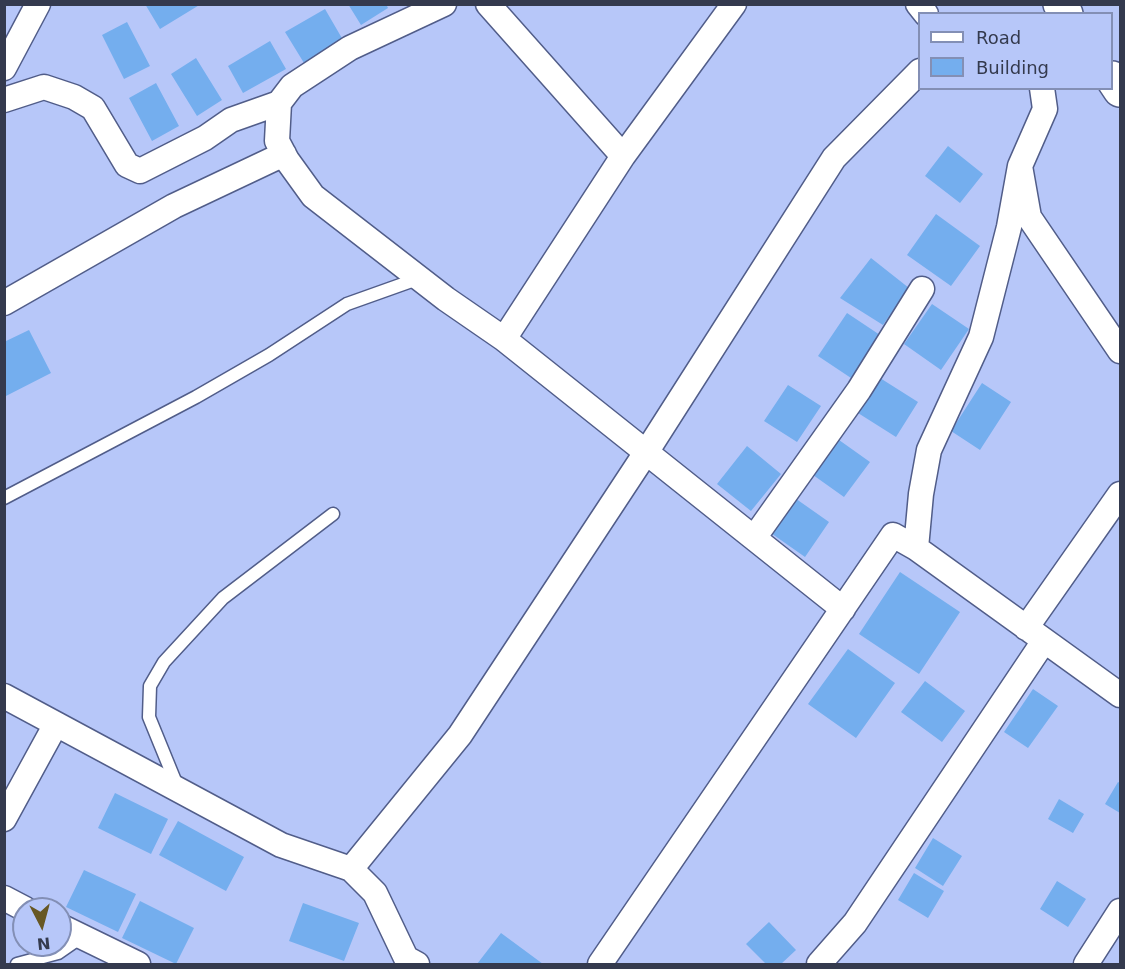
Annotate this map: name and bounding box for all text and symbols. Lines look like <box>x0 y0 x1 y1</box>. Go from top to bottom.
legend <box>918 12 1113 90</box>
text: Road <box>976 27 1021 48</box>
text: Building <box>976 57 1049 78</box>
north arrow <box>12 897 72 957</box>
text: N <box>36 933 51 954</box>

